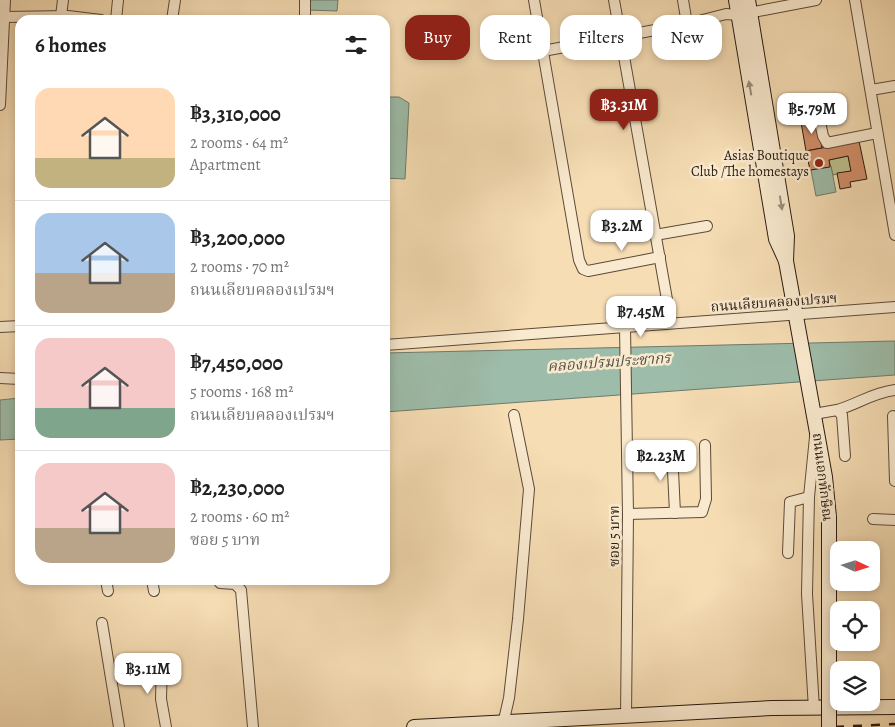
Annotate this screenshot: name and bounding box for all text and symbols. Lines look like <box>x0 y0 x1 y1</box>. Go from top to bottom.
chip: Buy <box>405 15 470 60</box>
chip: Rent <box>480 15 550 60</box>
chip: Filters <box>560 15 642 60</box>
chip: New <box>652 15 722 60</box>
text: 6 homes <box>35 31 107 59</box>
icon: filters <box>342 31 370 59</box>
one-way arrow <box>746 79 754 95</box>
pin: ฿3.31M <box>583 88 665 131</box>
pin: ฿5.79M <box>771 92 853 135</box>
text: ฿3.31M <box>601 94 647 116</box>
text: ฿5.79M <box>788 98 836 120</box>
text: ฿3,310,000 <box>190 100 281 128</box>
icon: home <box>75 108 135 168</box>
text: 2 rooms · 64 m² <box>190 132 288 154</box>
place label: Asias Boutique Club /The homestays <box>691 146 809 181</box>
text: Apartment <box>190 154 261 176</box>
marker: Asias Boutique Club /The homestays <box>813 157 825 169</box>
one-way arrow <box>778 196 786 212</box>
pin: ฿3.2M <box>587 210 657 252</box>
text: ฿3.2M <box>601 215 643 237</box>
text: ฿3,200,000 <box>190 224 285 252</box>
icon: home <box>75 233 135 293</box>
text: 2 rooms · 70 m² <box>190 256 289 278</box>
text: ถนนเลียบคลองเปรมฯ <box>190 279 335 301</box>
street label: ถนนเลียบคลองเปรมฯ <box>710 289 838 316</box>
pin: ฿7.45M <box>600 296 682 338</box>
text: ฿7.45M <box>617 301 665 323</box>
water label: คลองเปรมประชากร <box>547 348 673 376</box>
text: ฿7,450,000 <box>190 349 283 377</box>
icon: home <box>75 358 135 418</box>
text: 5 rooms · 168 m² <box>190 381 294 403</box>
text: ถนนเลียบคลองเปรมฯ <box>190 404 335 426</box>
street label: ถนนเอกทักษิณ <box>808 432 837 522</box>
pin: ฿2.23M <box>620 440 702 482</box>
text: ฿2.23M <box>636 445 686 467</box>
text: ฿2,230,000 <box>190 474 285 502</box>
icon: home <box>75 483 135 543</box>
street label: ซอย 5 บาท <box>605 505 624 567</box>
text: 2 rooms · 60 m² <box>190 506 290 528</box>
text: ซอย 5 บาท <box>190 529 260 551</box>
north arrow <box>830 541 880 591</box>
map controls <box>830 541 880 711</box>
button: locate <box>830 601 880 651</box>
pin: ฿3.11M <box>107 652 189 695</box>
text: ฿3.11M <box>125 658 171 680</box>
button: layers <box>830 661 880 711</box>

